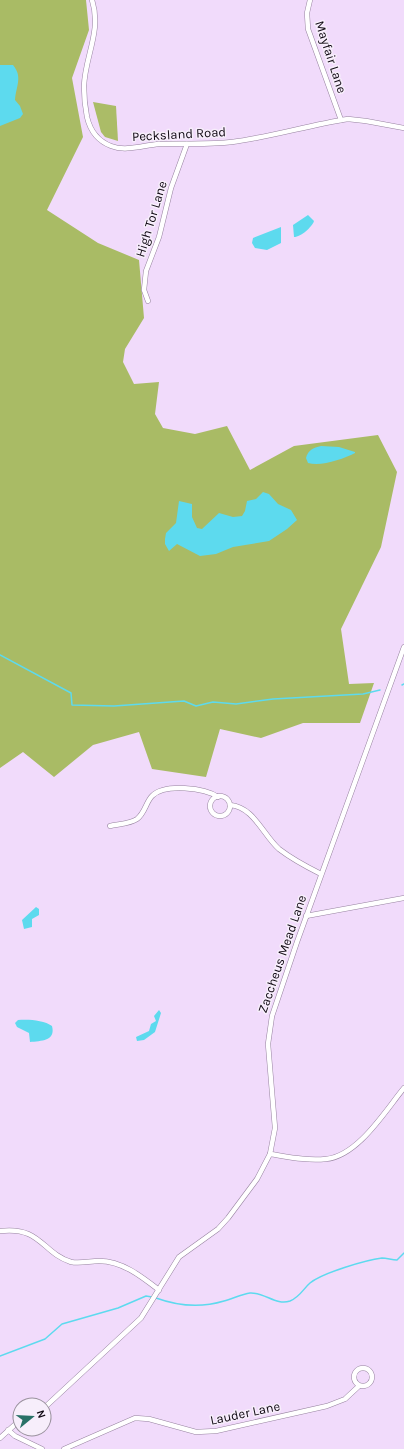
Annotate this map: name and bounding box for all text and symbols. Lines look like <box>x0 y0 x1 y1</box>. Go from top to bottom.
street label: Mayfair Lane <box>312 19 350 95</box>
street label: Pecksland Road <box>132 124 226 144</box>
street label: High Tor Lane <box>132 179 170 259</box>
street label: Zaccheus Mead Lane <box>255 893 309 1015</box>
north arrow <box>12 1397 52 1437</box>
street label: Lauder Lane <box>209 1398 282 1428</box>
text: N <box>34 1408 48 1420</box>

